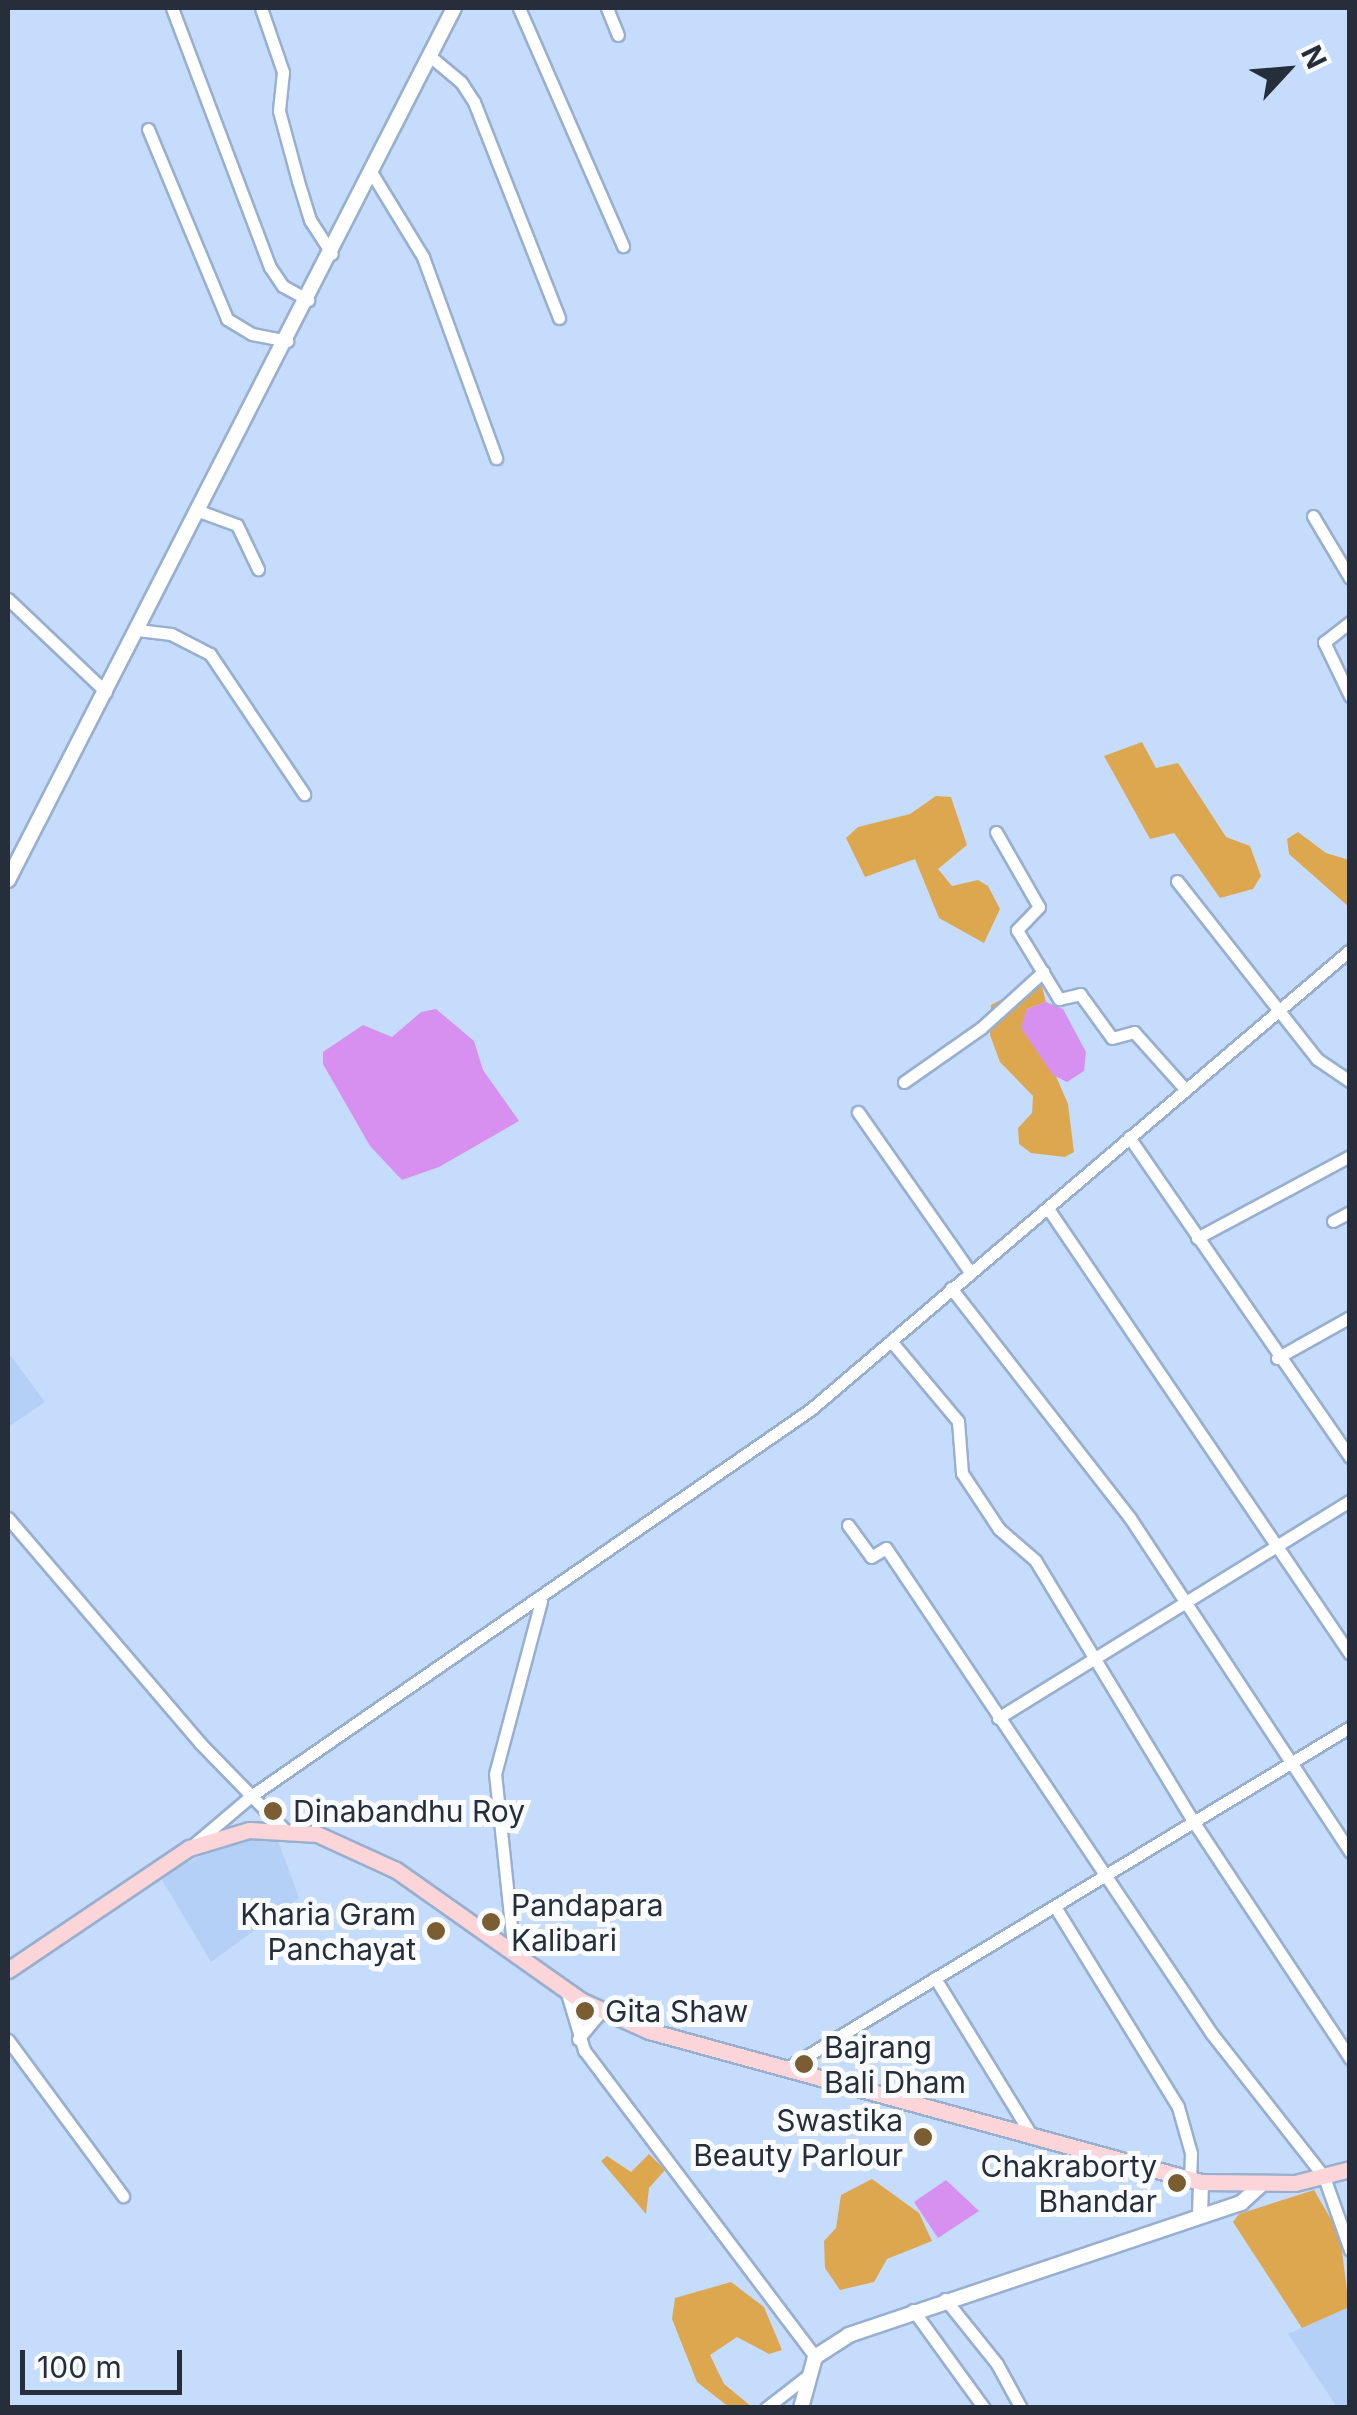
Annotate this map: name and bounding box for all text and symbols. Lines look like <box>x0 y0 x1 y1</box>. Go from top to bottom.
north arrow <box>1237 20 1337 120</box>
text: N <box>1294 40 1334 74</box>
place label: Dinabandhu Roy <box>293 1793 525 1829</box>
marker: Dinabandhu Roy <box>262 1800 284 1822</box>
place label: Pandapara Kalibari <box>511 1887 664 1958</box>
place label: Kharia Gram Panchayat <box>240 1896 416 1966</box>
marker: Pandapara Kalibari <box>480 1911 502 1933</box>
marker: Kharia Gram Panchayat <box>425 1920 447 1942</box>
place label: Gita Shaw <box>605 1993 748 2029</box>
marker: Gita Shaw <box>574 2000 596 2022</box>
place label: Bajrang Bali Dham <box>824 2029 966 2100</box>
marker: Bajrang Bali Dham <box>793 2053 815 2075</box>
place label: Swastika Beauty Parlour <box>693 2102 903 2172</box>
marker: Swastika Beauty Parlour <box>912 2126 934 2148</box>
place label: Chakraborty Bhandar <box>981 2148 1157 2218</box>
marker: Chakraborty Bhandar <box>1166 2172 1188 2194</box>
scale bar <box>25 2330 188 2392</box>
text: 100 m <box>37 2349 122 2385</box>

